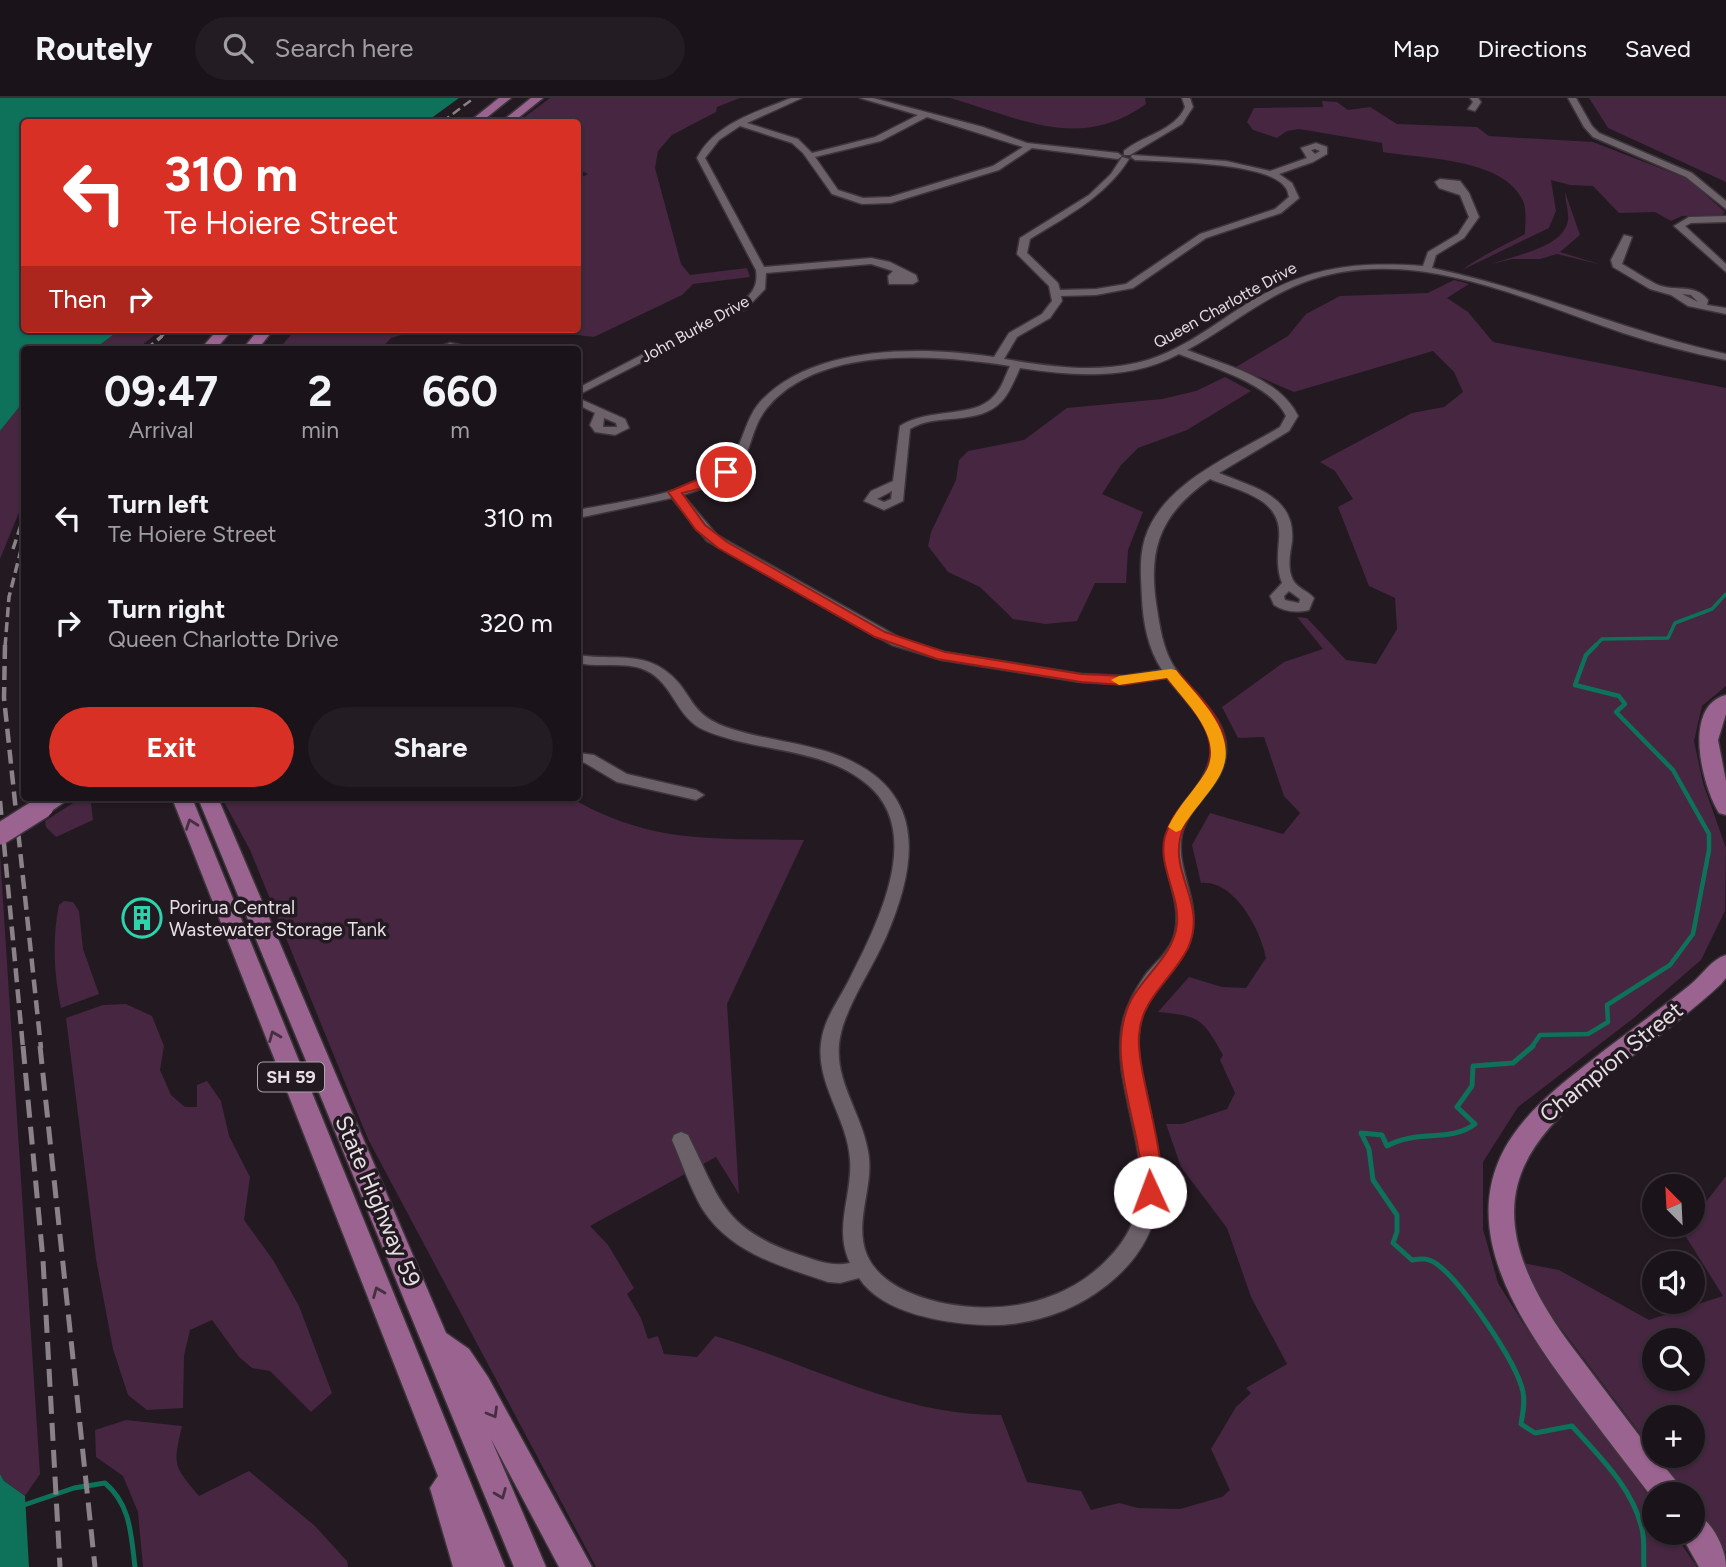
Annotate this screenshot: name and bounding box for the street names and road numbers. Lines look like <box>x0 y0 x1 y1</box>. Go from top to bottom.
street label: Queen Charlotte Drive <box>1150 258 1300 352</box>
street label: John Burke Drive <box>638 291 753 367</box>
street label: Champion Street <box>1534 996 1688 1128</box>
road number: SH 59 <box>258 1062 324 1092</box>
street label: State Highway 59 <box>329 1111 427 1291</box>

